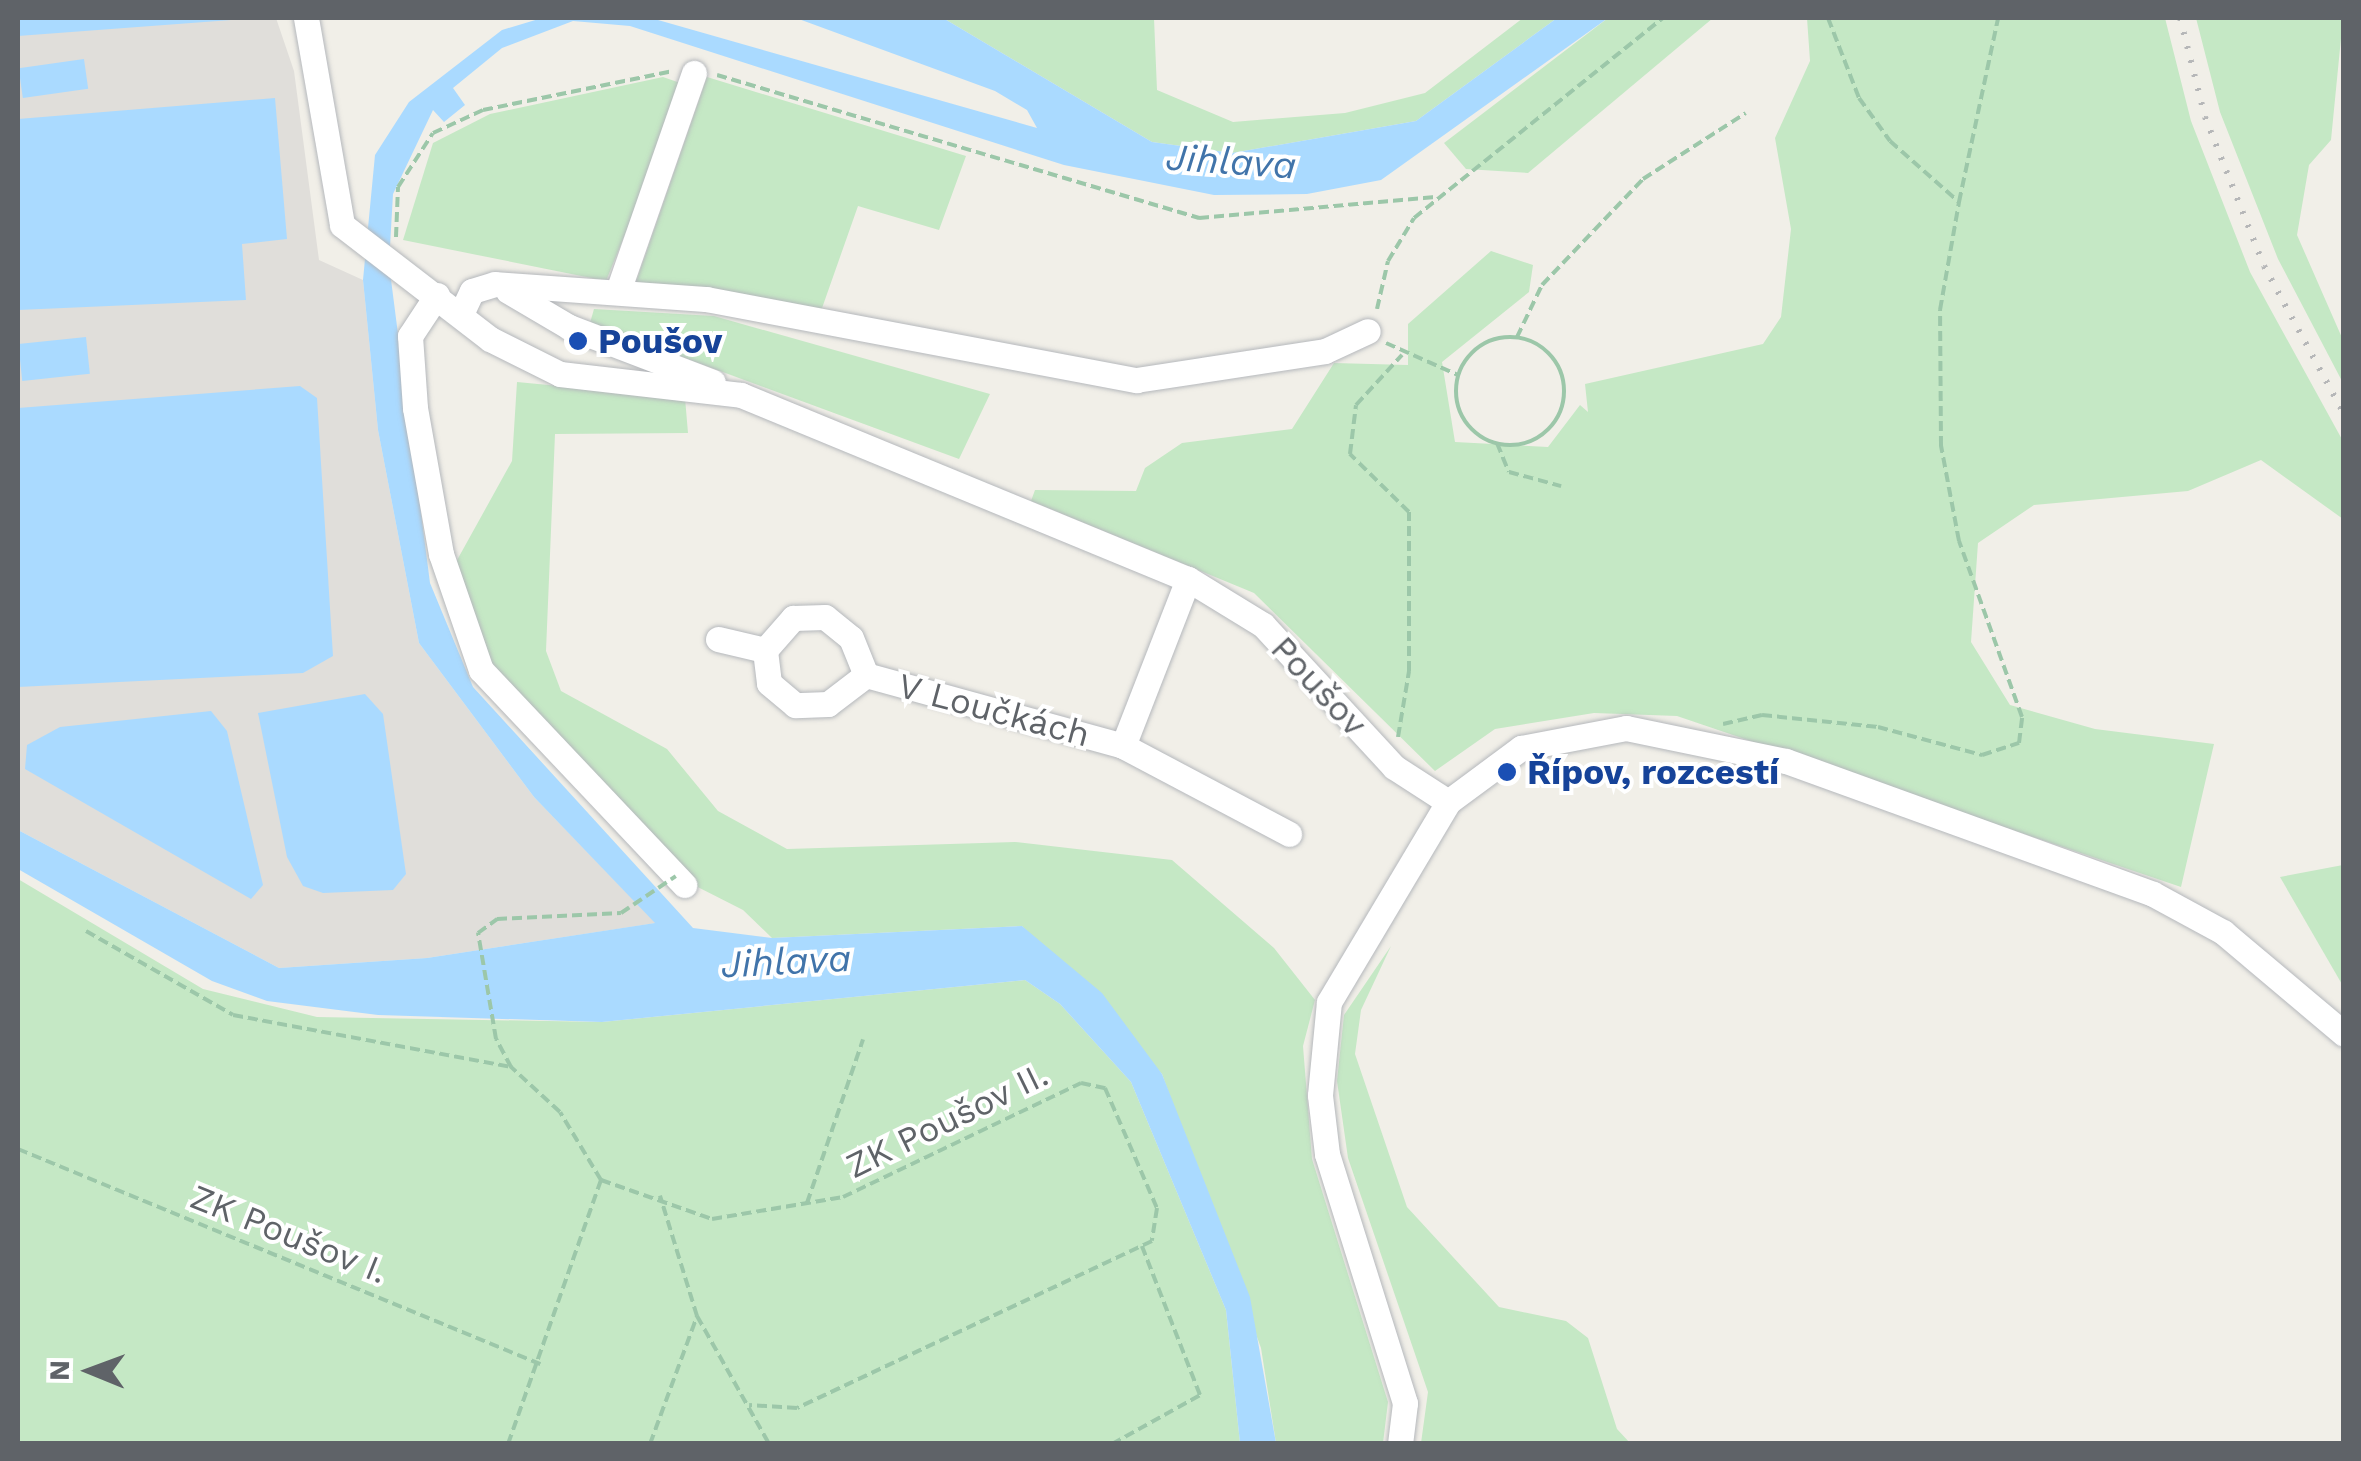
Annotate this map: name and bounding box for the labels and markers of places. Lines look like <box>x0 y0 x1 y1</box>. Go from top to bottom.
place label: Poušov <box>598 320 722 362</box>
marker: Poušov <box>567 330 589 352</box>
place label: Řípov, rozcestí <box>1527 751 1779 793</box>
marker: Řípov, rozcestí <box>1496 761 1518 783</box>

